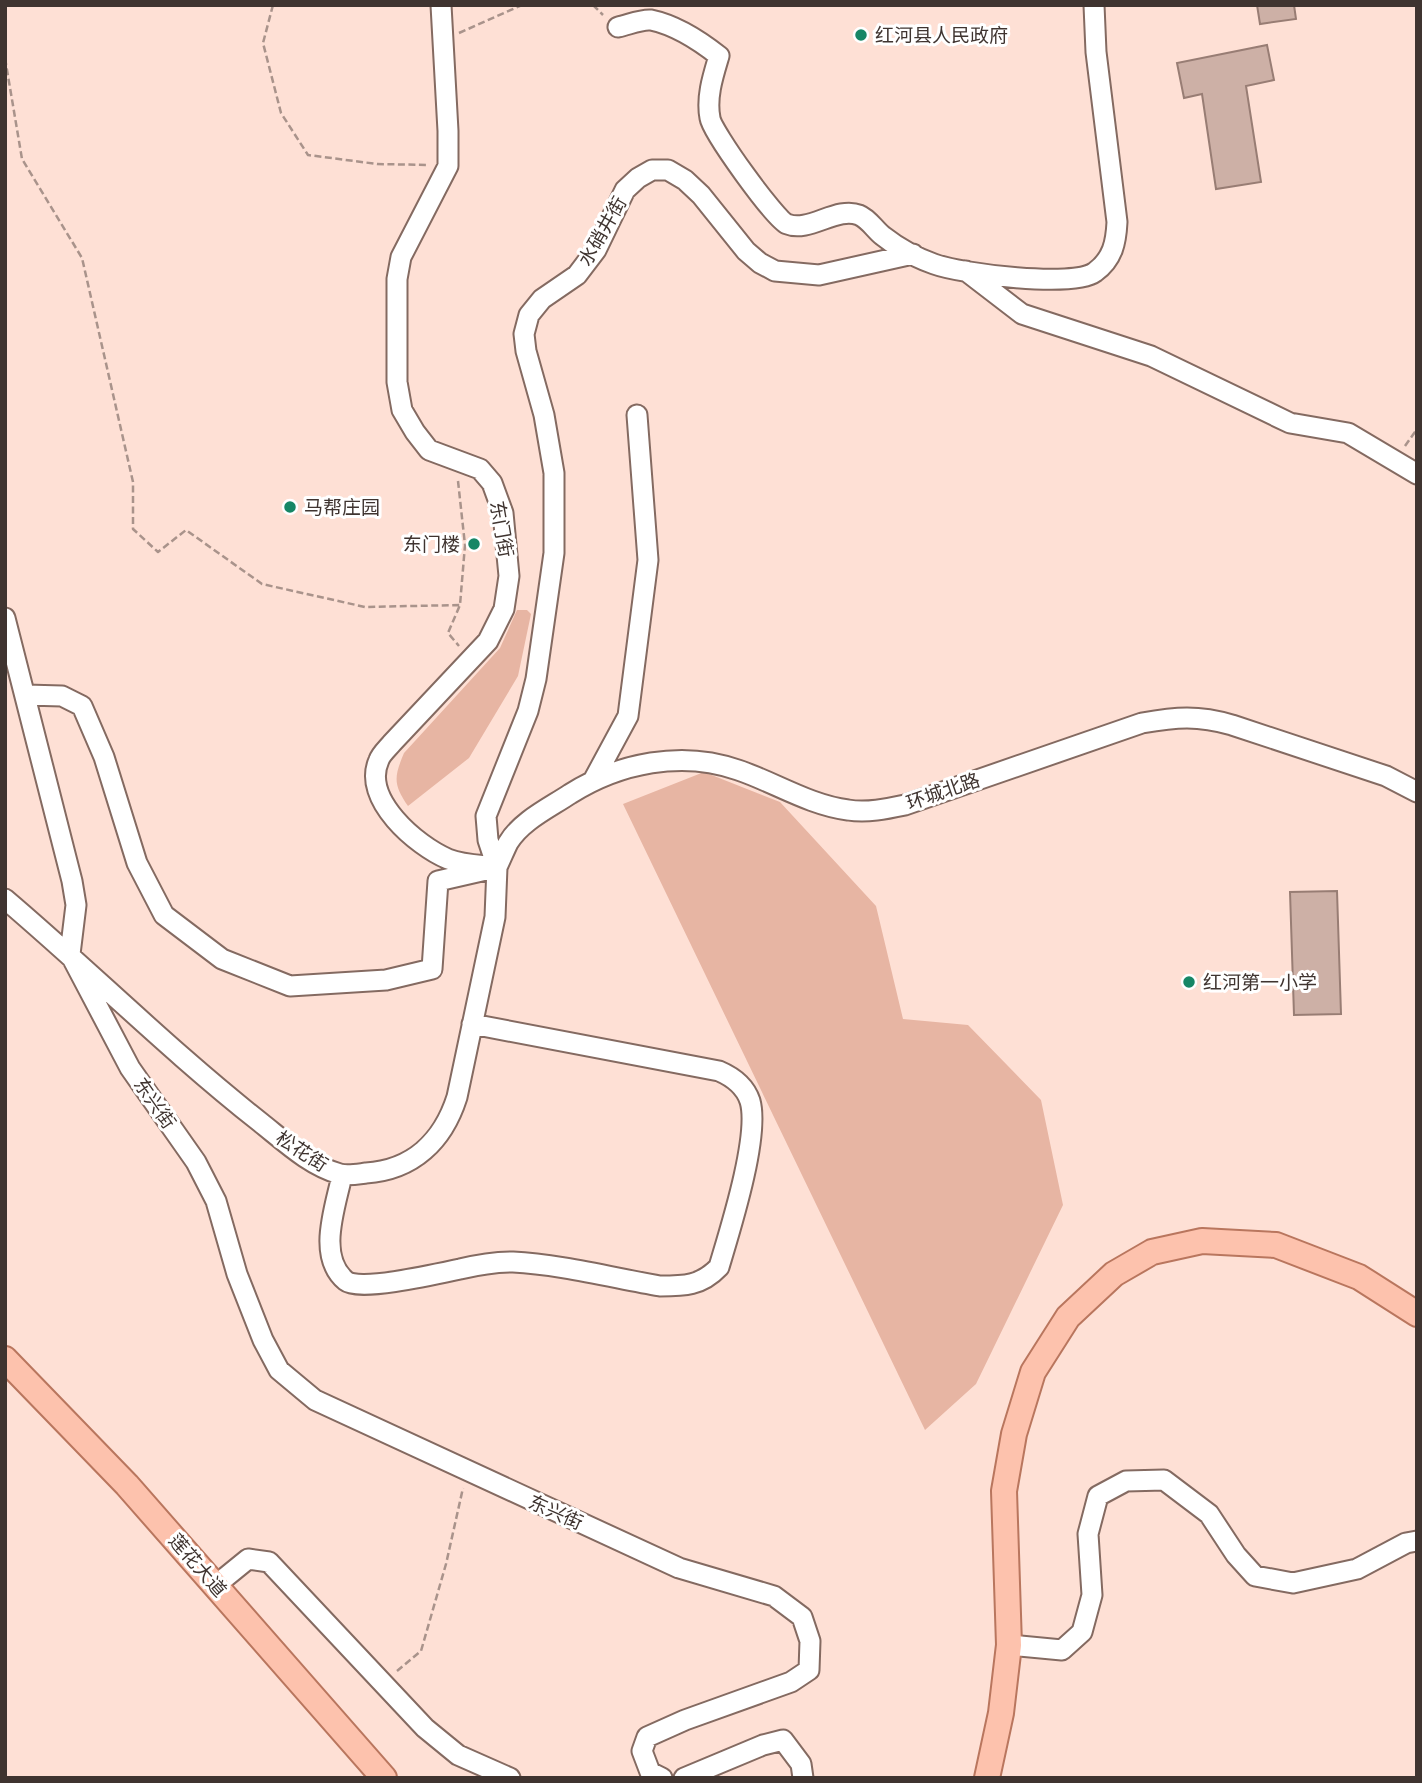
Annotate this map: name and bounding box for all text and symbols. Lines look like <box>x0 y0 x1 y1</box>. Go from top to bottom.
place label: 红河县人民政府 <box>875 25 1008 48</box>
marker: 红河县人民政府 <box>853 27 869 43</box>
street label: 水硝井街 <box>574 193 632 270</box>
place label: 马帮庄园 <box>304 497 380 520</box>
marker: 马帮庄园 <box>282 499 298 515</box>
street label: 东门街 <box>484 499 517 559</box>
place label: 东门楼 <box>403 534 460 557</box>
marker: 东门楼 <box>466 536 482 552</box>
street label: 环城北路 <box>904 769 983 816</box>
place label: 红河第一小学 <box>1203 972 1317 995</box>
marker: 红河第一小学 <box>1181 974 1197 990</box>
street label: 东兴街 <box>128 1074 180 1134</box>
street label: 松花街 <box>271 1127 331 1177</box>
street label: 东兴街 <box>525 1491 586 1535</box>
street label: 莲花大道 <box>163 1530 230 1602</box>

